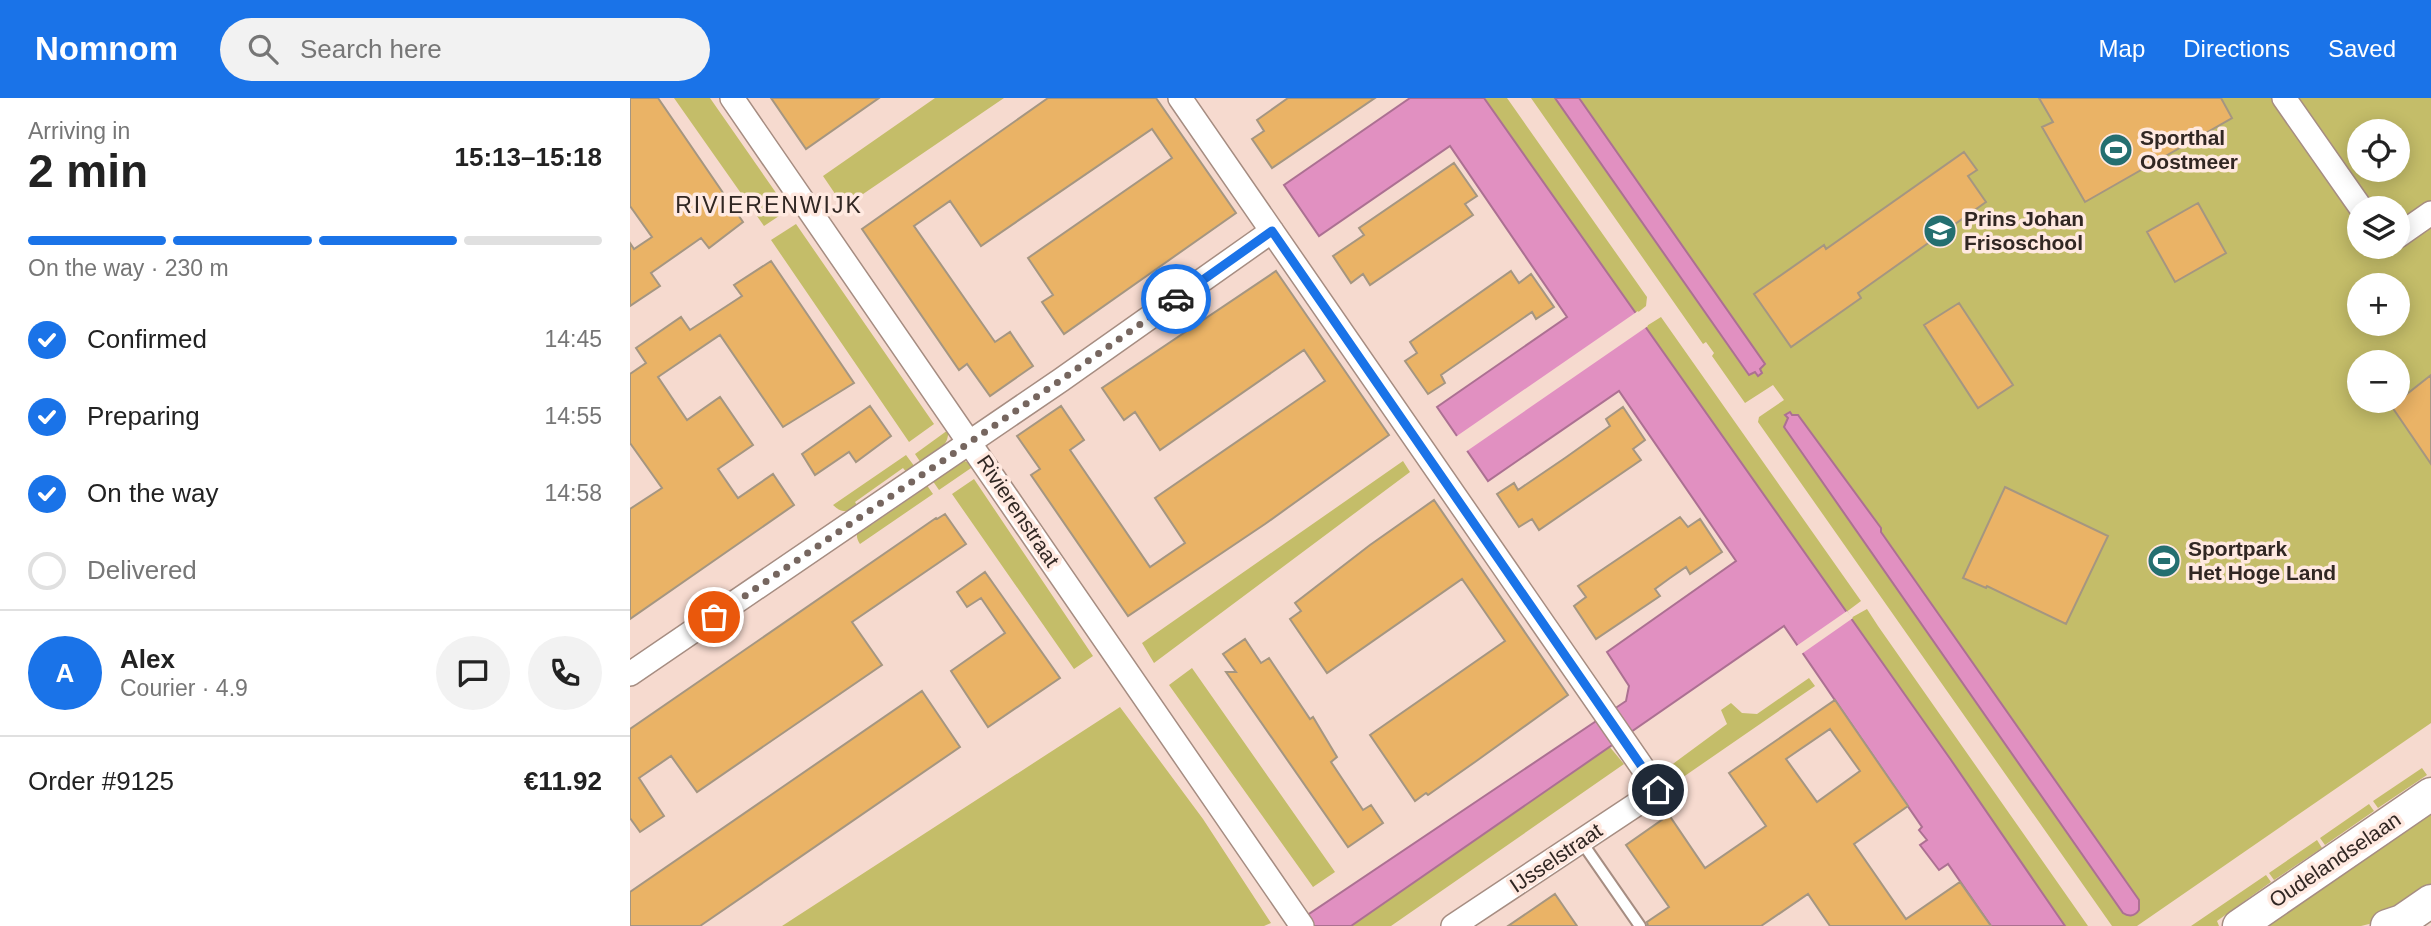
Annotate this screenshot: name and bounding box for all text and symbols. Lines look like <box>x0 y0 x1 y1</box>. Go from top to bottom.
search box <box>220 18 710 81</box>
text: Nomnom <box>35 30 178 67</box>
icon: search <box>244 30 282 68</box>
text: Search here <box>300 34 442 64</box>
text: Map <box>2099 35 2145 62</box>
text: Directions <box>2183 35 2290 62</box>
text: Saved <box>2328 35 2396 62</box>
text: Arriving in <box>28 118 130 144</box>
map controls <box>2347 119 2410 413</box>
button: locate <box>2347 119 2410 182</box>
place label: Sporthal Oostmeer <box>2140 126 2238 173</box>
sports icon: Sporthal Oostmeer <box>2097 131 2135 169</box>
text: 15:13–15:18 <box>455 142 602 172</box>
text: 2 min <box>28 145 148 197</box>
district label: RIVIERENWIJK <box>675 192 863 218</box>
button: layers <box>2347 196 2410 259</box>
place label: Prins Johan Frisoschool <box>1964 207 2084 254</box>
school or university icon: Prins Johan Frisoschool <box>1921 212 1959 250</box>
text: On the way · 230 m <box>28 255 229 281</box>
courier <box>1141 264 1211 334</box>
button: + <box>2347 273 2410 336</box>
icon: car <box>1157 280 1195 318</box>
icon: check <box>28 321 66 359</box>
text: Confirmed <box>87 324 207 354</box>
text: 14:45 <box>544 326 602 352</box>
button: − <box>2347 350 2410 413</box>
icon: check <box>28 398 66 436</box>
text: Preparing <box>87 401 200 431</box>
text: 14:55 <box>544 403 602 429</box>
street label: Rivierenstraat <box>973 451 1064 571</box>
icon: check <box>28 475 66 513</box>
text: On the way <box>87 478 219 508</box>
text: 14:58 <box>544 480 602 506</box>
place label: Sportpark Het Hoge Land <box>2188 537 2336 584</box>
sports icon: Sportpark Het Hoge Land <box>2145 542 2183 580</box>
text: Delivered <box>87 555 197 585</box>
pin <box>684 587 744 647</box>
icon: bag <box>695 598 733 636</box>
button: chat <box>436 636 510 710</box>
button: phone <box>528 636 602 710</box>
text: Alex <box>120 644 175 674</box>
text: A <box>56 658 74 688</box>
text: Courier · 4.9 <box>120 675 248 701</box>
pin <box>1628 760 1688 820</box>
text: Order #9125 <box>28 766 174 796</box>
text: €11.92 <box>524 766 602 796</box>
icon: home <box>1639 771 1677 809</box>
street label: Oudelandselaan <box>2265 807 2405 912</box>
street label: IJsselstraat <box>1505 818 1606 897</box>

